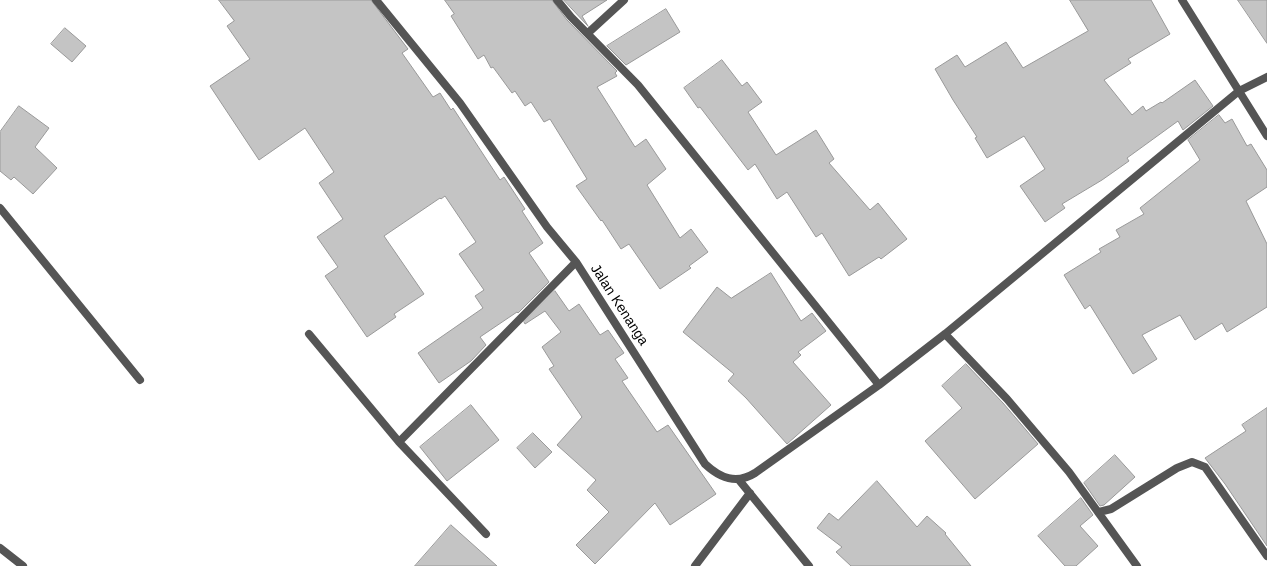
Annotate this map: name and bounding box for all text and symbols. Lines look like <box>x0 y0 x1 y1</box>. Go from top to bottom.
street label: Jalan Kenanga <box>587 261 651 349</box>

